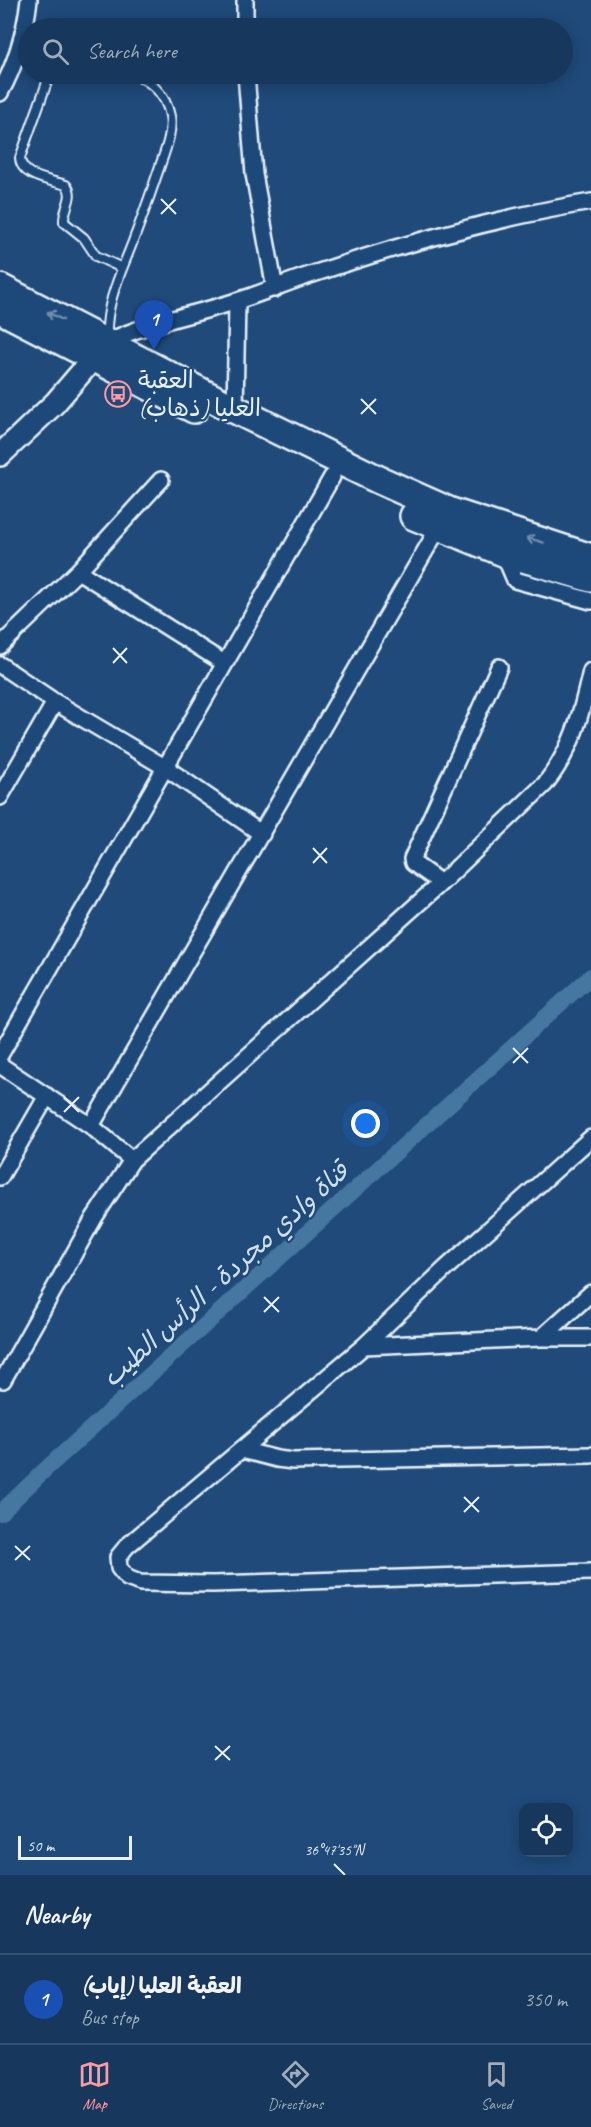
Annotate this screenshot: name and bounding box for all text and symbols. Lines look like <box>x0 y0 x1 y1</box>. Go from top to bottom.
search box <box>18 18 573 84</box>
icon: search <box>39 35 72 68</box>
text: Search here <box>87 37 177 65</box>
pin: 1 <box>134 300 174 350</box>
one-way arrow <box>47 310 65 321</box>
place label: العقبة العليا (ذهاب) <box>138 365 261 423</box>
bus stop icon: العقبة العليا (ذهاب) <box>103 379 133 409</box>
one-way arrow <box>526 534 545 545</box>
your location <box>351 1109 380 1138</box>
water label: قناة وادي مجردة - الرأس الطيب <box>95 1153 359 1396</box>
map controls <box>519 1803 573 1857</box>
button: locate <box>519 1803 573 1857</box>
scale bar <box>18 1833 132 1860</box>
text: 50 m <box>27 1836 54 1856</box>
text: 36°47'35"N <box>304 1841 367 1860</box>
text: Nearby <box>24 1898 89 1931</box>
text: العقبة العليا (إياب) <box>81 1972 242 2000</box>
text: 1 <box>39 1987 48 2012</box>
text: 350 m <box>524 1987 567 2012</box>
text: Bus stop <box>81 2005 139 2030</box>
tab: Map <box>78 2058 111 2114</box>
tab: Directions <box>268 2058 323 2114</box>
tab: Saved <box>480 2058 513 2114</box>

